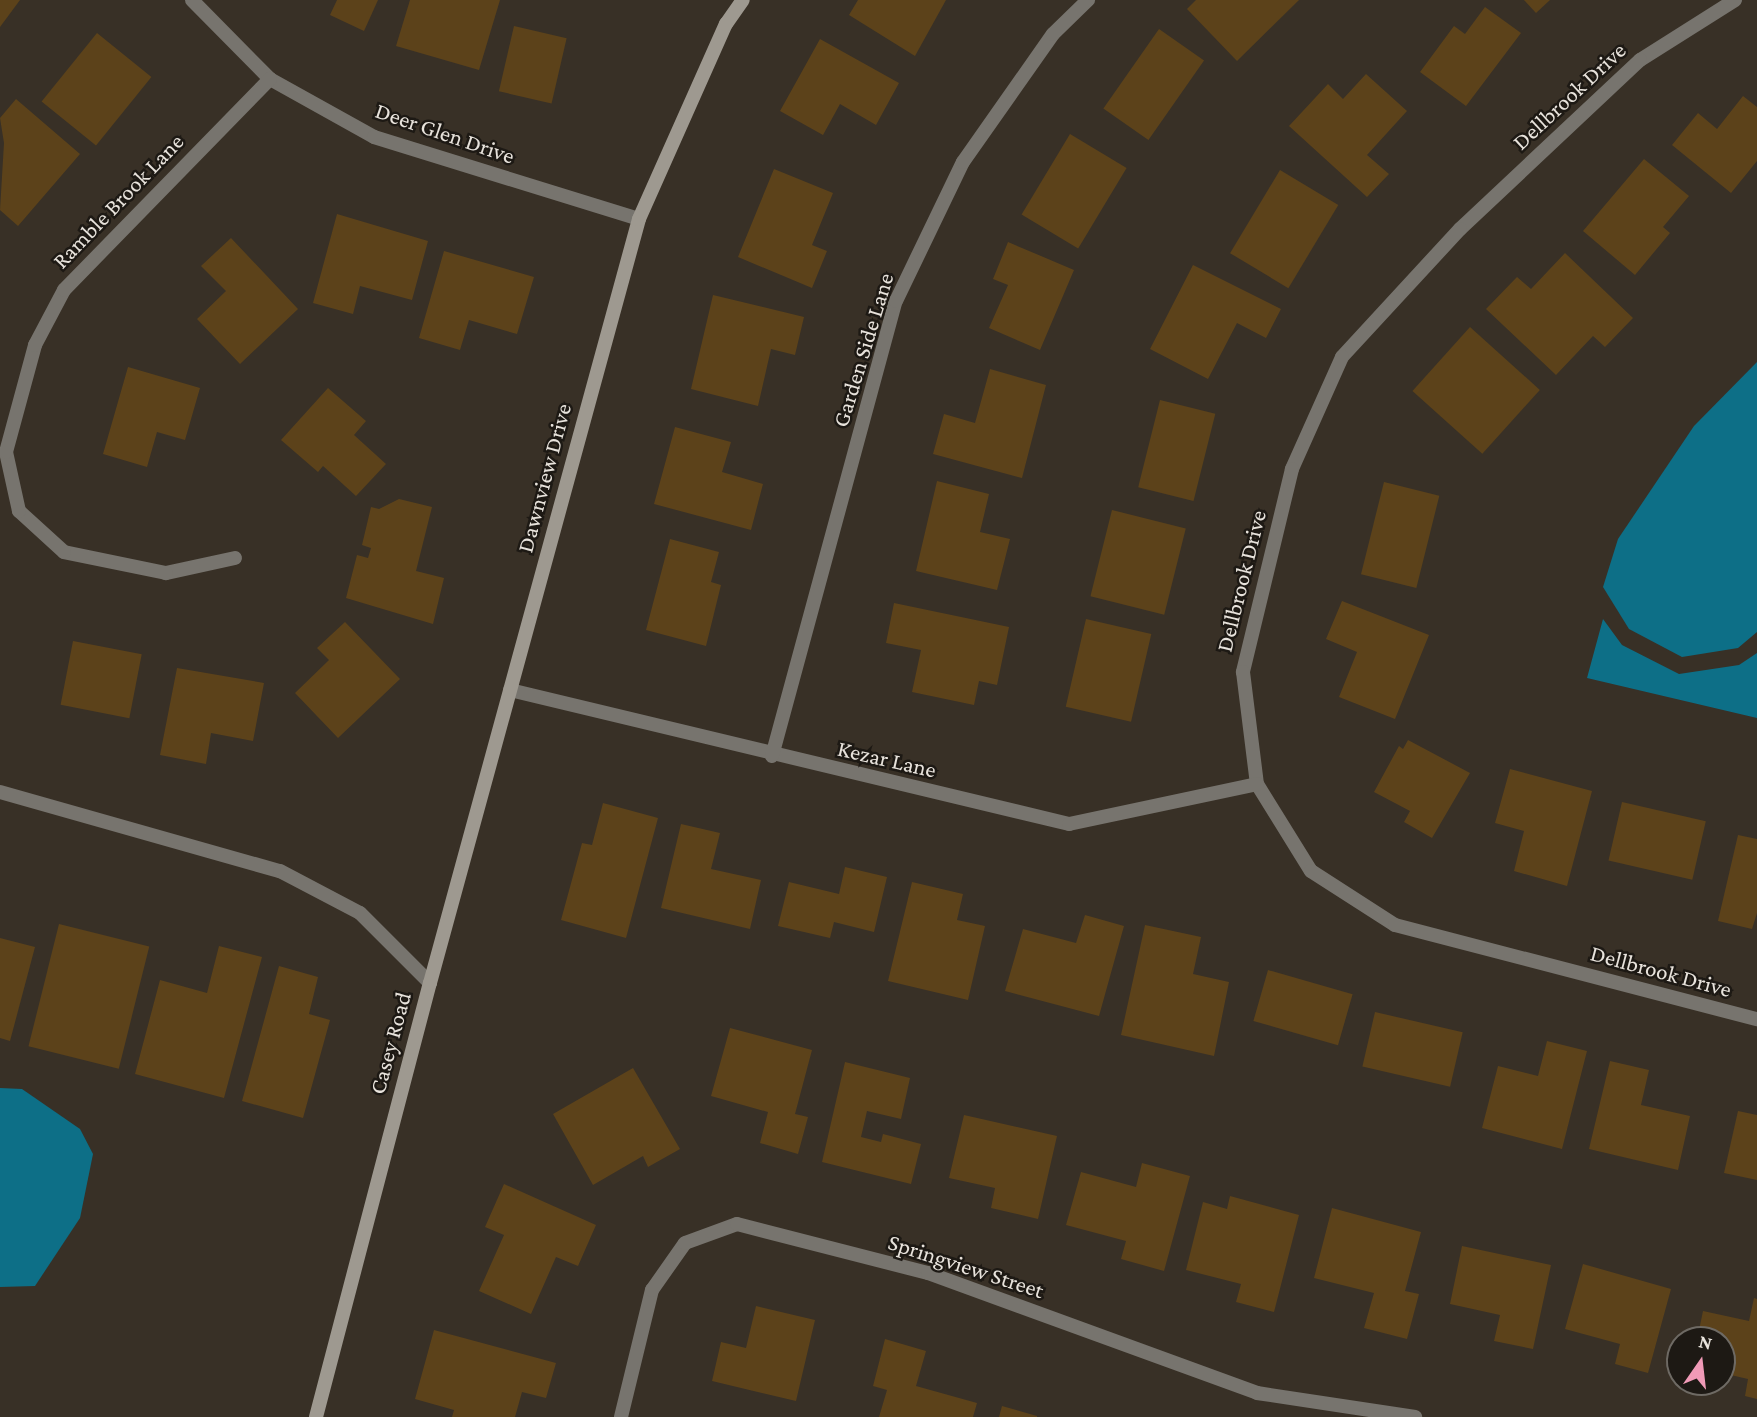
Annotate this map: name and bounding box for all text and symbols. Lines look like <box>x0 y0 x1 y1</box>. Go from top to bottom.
street label: Dellbrook Drive <box>1507 36 1631 156</box>
street label: Deer Glen Drive <box>372 96 518 170</box>
street label: Ramble Brook Lane <box>47 128 189 274</box>
street label: Garden Side Lane <box>826 270 900 430</box>
street label: Dawnview Drive <box>511 400 577 556</box>
street label: Dellbrook Drive <box>1210 507 1272 655</box>
street label: Kezar Lane <box>835 734 939 784</box>
street label: Dellbrook Drive <box>1587 939 1735 1003</box>
street label: Casey Road <box>363 989 417 1097</box>
street label: Springview Street <box>885 1228 1047 1304</box>
north arrow <box>1666 1326 1736 1396</box>
text: N <box>1697 1330 1715 1354</box>

